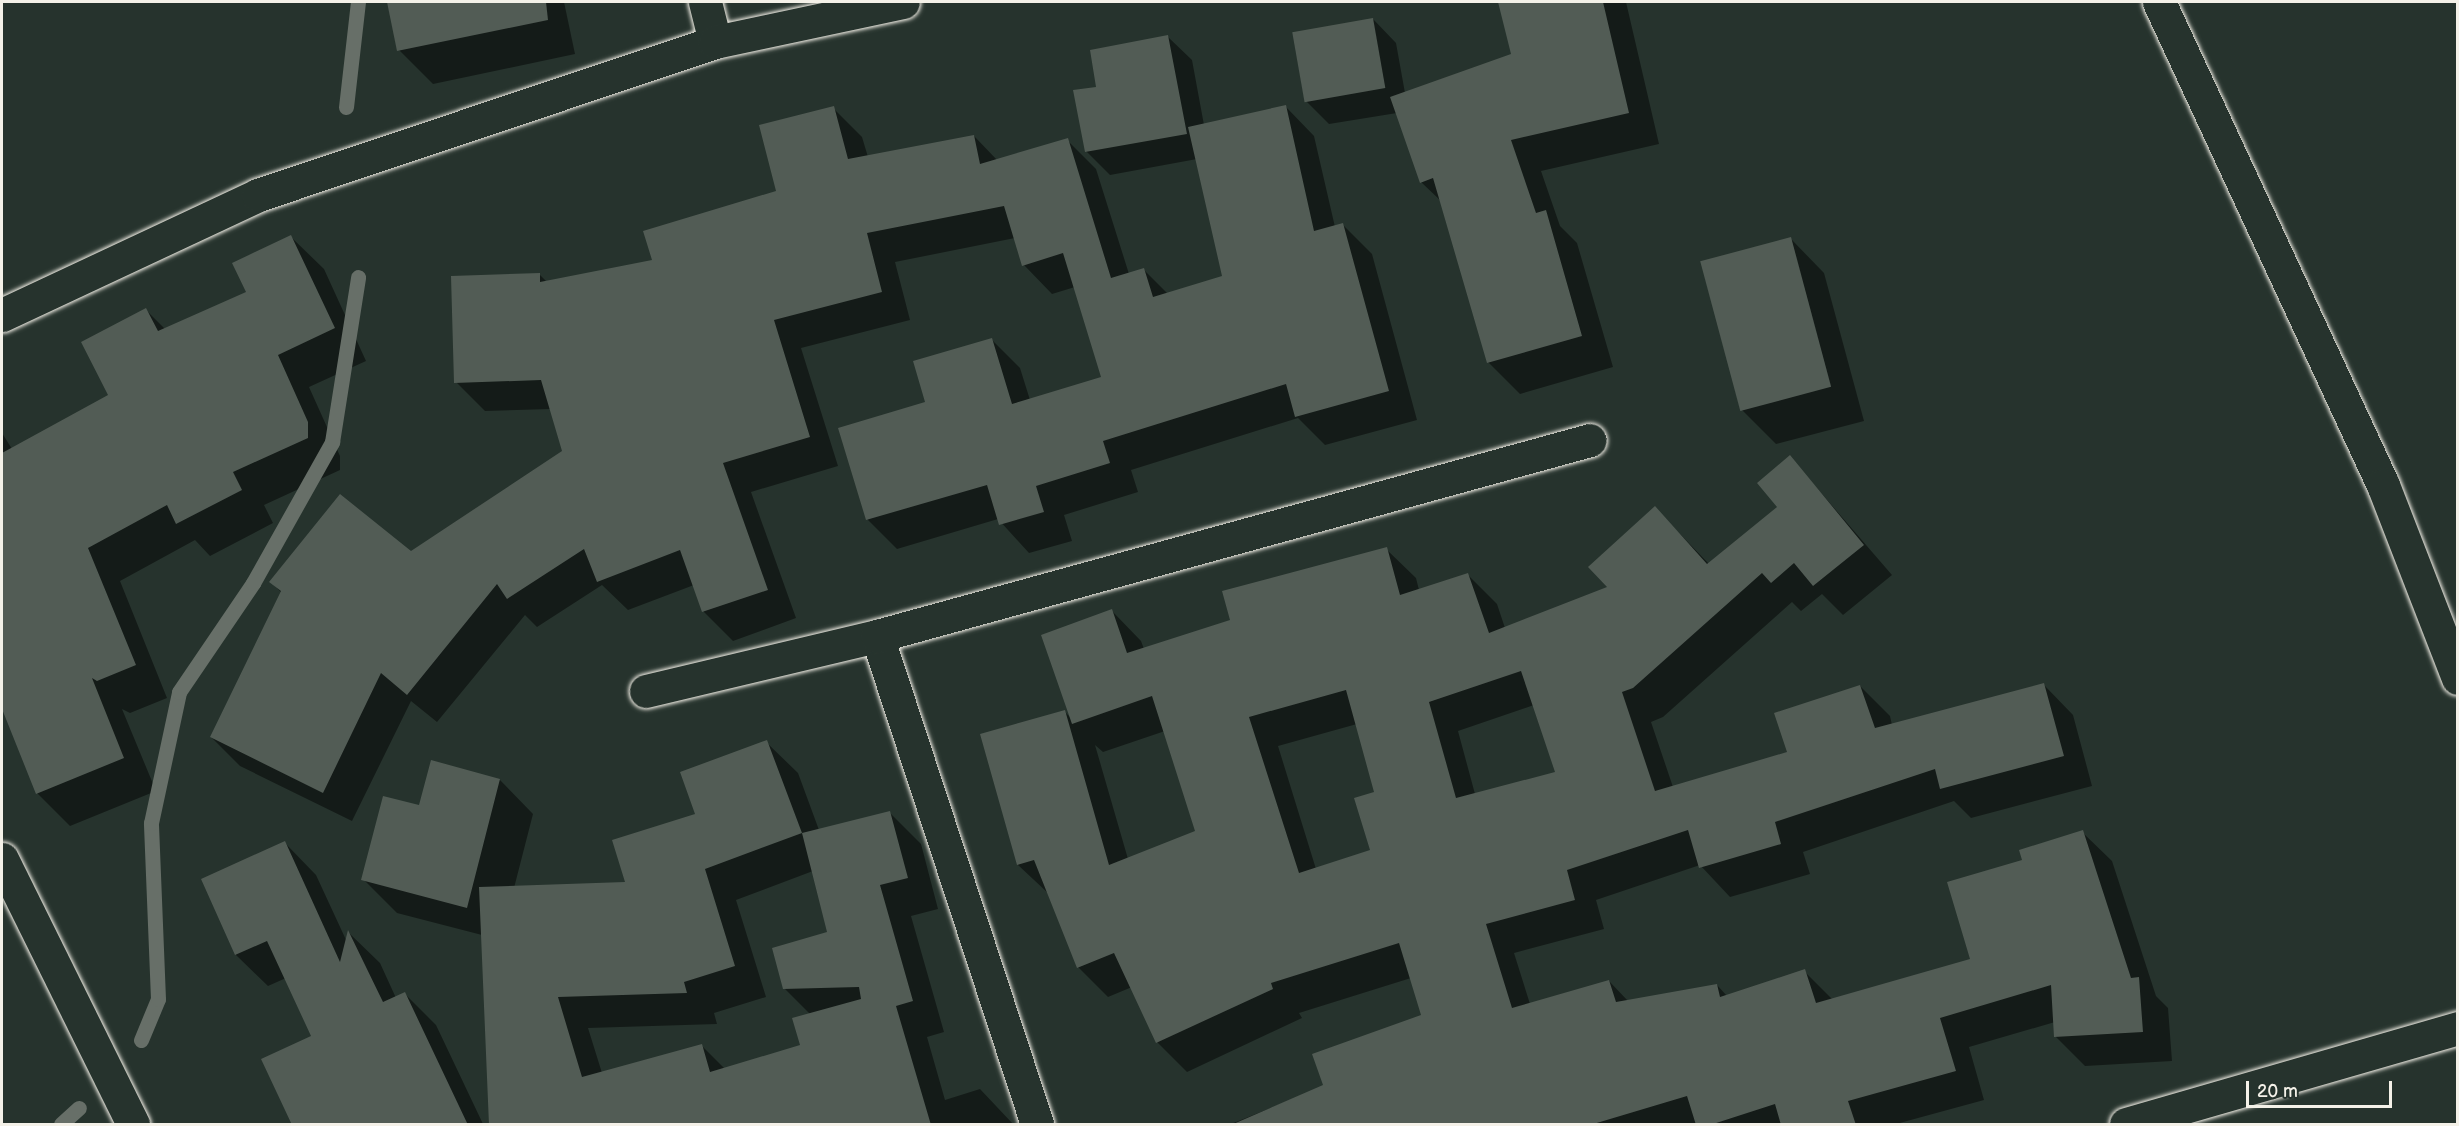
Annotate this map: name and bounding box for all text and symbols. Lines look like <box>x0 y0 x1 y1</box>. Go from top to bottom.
scale bar <box>2249 1069 2394 1107</box>
text: 20 m <box>2257 1081 2298 1102</box>

